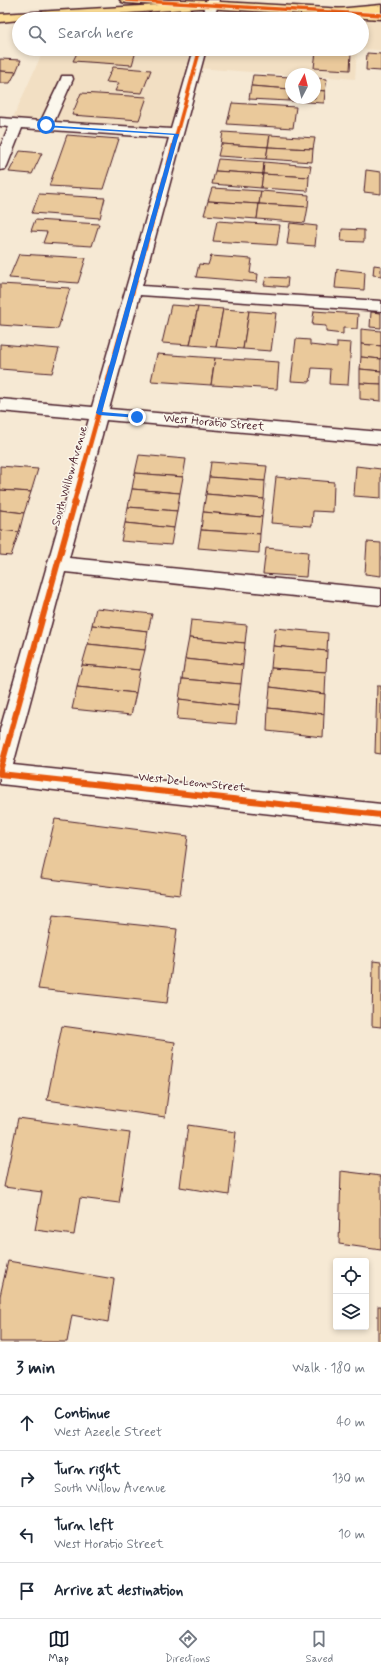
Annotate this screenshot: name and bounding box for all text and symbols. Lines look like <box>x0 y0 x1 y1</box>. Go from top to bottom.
search box <box>12 12 369 56</box>
icon: search <box>26 23 48 45</box>
text: Search here <box>58 24 134 44</box>
north arrow <box>285 68 321 104</box>
route start <box>37 116 55 134</box>
route end <box>128 408 146 426</box>
street label: West Horatio Street <box>163 411 265 435</box>
street label: South Willow Avenue <box>48 424 92 528</box>
street label: West De Leon Street <box>137 769 247 797</box>
map controls <box>333 1258 369 1330</box>
button: locate <box>333 1258 369 1294</box>
button: layers <box>333 1294 369 1330</box>
text: 3 min <box>16 1357 55 1379</box>
text: Walk · 180 m <box>292 1360 365 1377</box>
text: Continue <box>54 1404 110 1424</box>
icon: ahead <box>16 1412 38 1434</box>
text: 40 m <box>336 1414 365 1431</box>
text: West Azeele Street <box>54 1424 162 1441</box>
text: Turn right <box>54 1460 121 1480</box>
icon: right <box>16 1468 38 1490</box>
text: 130 m <box>332 1470 365 1487</box>
text: South Willow Avenue <box>54 1480 166 1497</box>
text: Turn left <box>54 1516 114 1536</box>
icon: left <box>16 1524 38 1546</box>
text: 10 m <box>338 1526 365 1543</box>
text: West Horatio Street <box>54 1536 164 1553</box>
icon: arrive <box>16 1580 38 1602</box>
text: Arrive at destination <box>54 1581 183 1601</box>
tab: Map <box>48 1628 70 1666</box>
tab: Directions <box>165 1628 210 1666</box>
tab: Saved <box>306 1628 333 1666</box>

